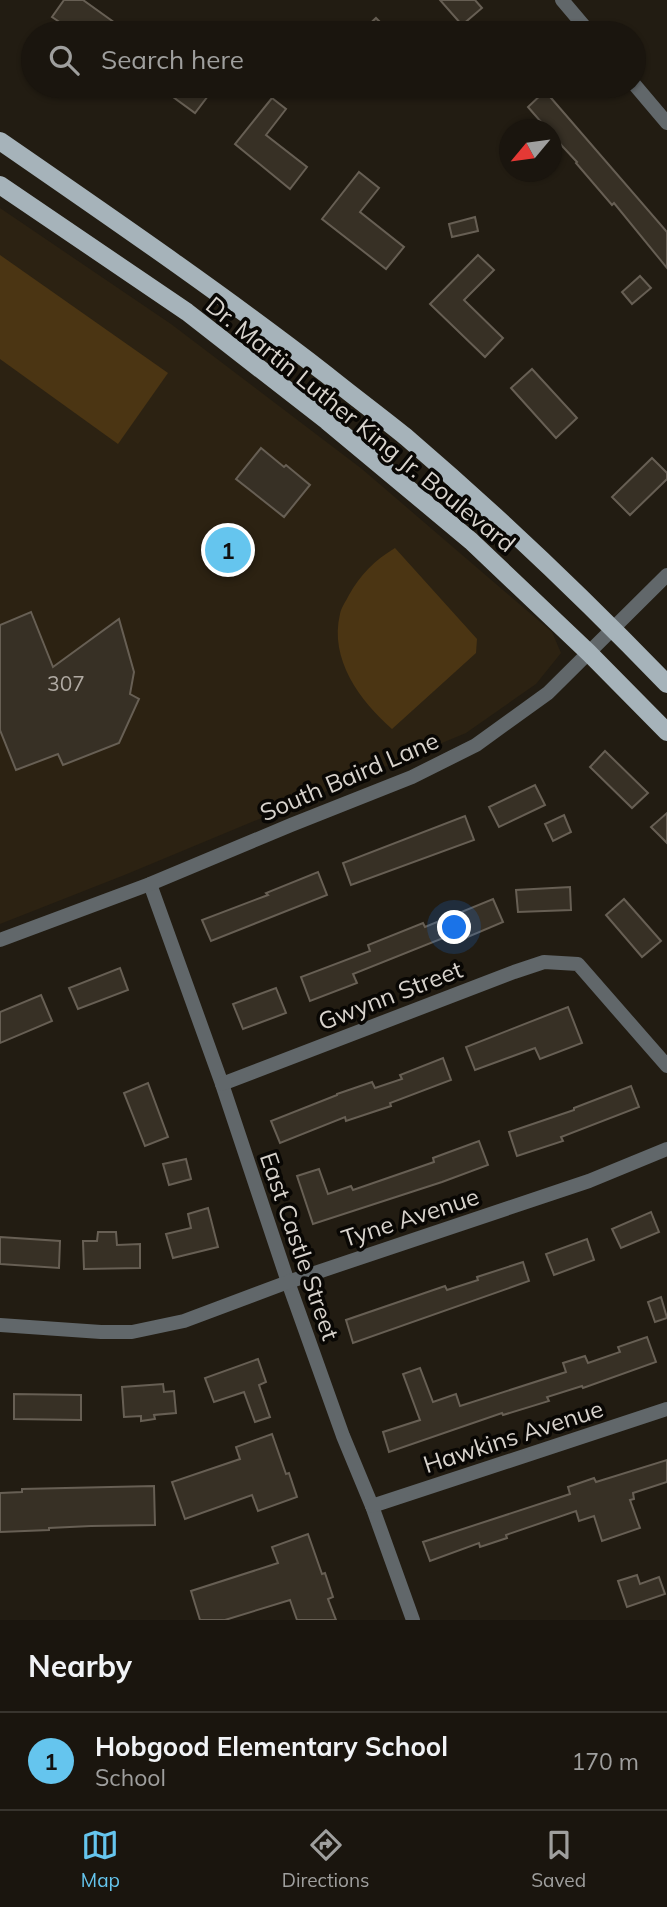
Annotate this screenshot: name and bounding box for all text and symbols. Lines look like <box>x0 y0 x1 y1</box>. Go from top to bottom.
search box <box>21 21 646 98</box>
icon: search <box>45 41 83 79</box>
text: Search here <box>101 43 244 76</box>
north arrow <box>499 119 562 182</box>
street label: Dr. Martin Luther King Jr. Boulevard <box>200 290 522 558</box>
pin: 1 <box>205 524 251 576</box>
house number: 307 <box>47 670 85 696</box>
street label: South Baird Lane <box>255 725 443 827</box>
your location <box>437 910 471 944</box>
street label: Gwynn Street <box>314 954 466 1036</box>
street label: East Castle Street <box>254 1148 346 1344</box>
street label: Tyne Avenue <box>338 1181 482 1253</box>
street label: Hawkins Avenue <box>419 1393 607 1479</box>
text: Nearby <box>28 1647 132 1685</box>
text: Hobgood Elementary School <box>95 1730 448 1763</box>
text: 1 <box>44 1747 58 1776</box>
text: 170 m <box>571 1747 639 1776</box>
text: School <box>95 1763 166 1792</box>
tab: Map <box>81 1826 120 1892</box>
tab: Directions <box>282 1826 370 1892</box>
tab: Saved <box>531 1826 586 1892</box>

